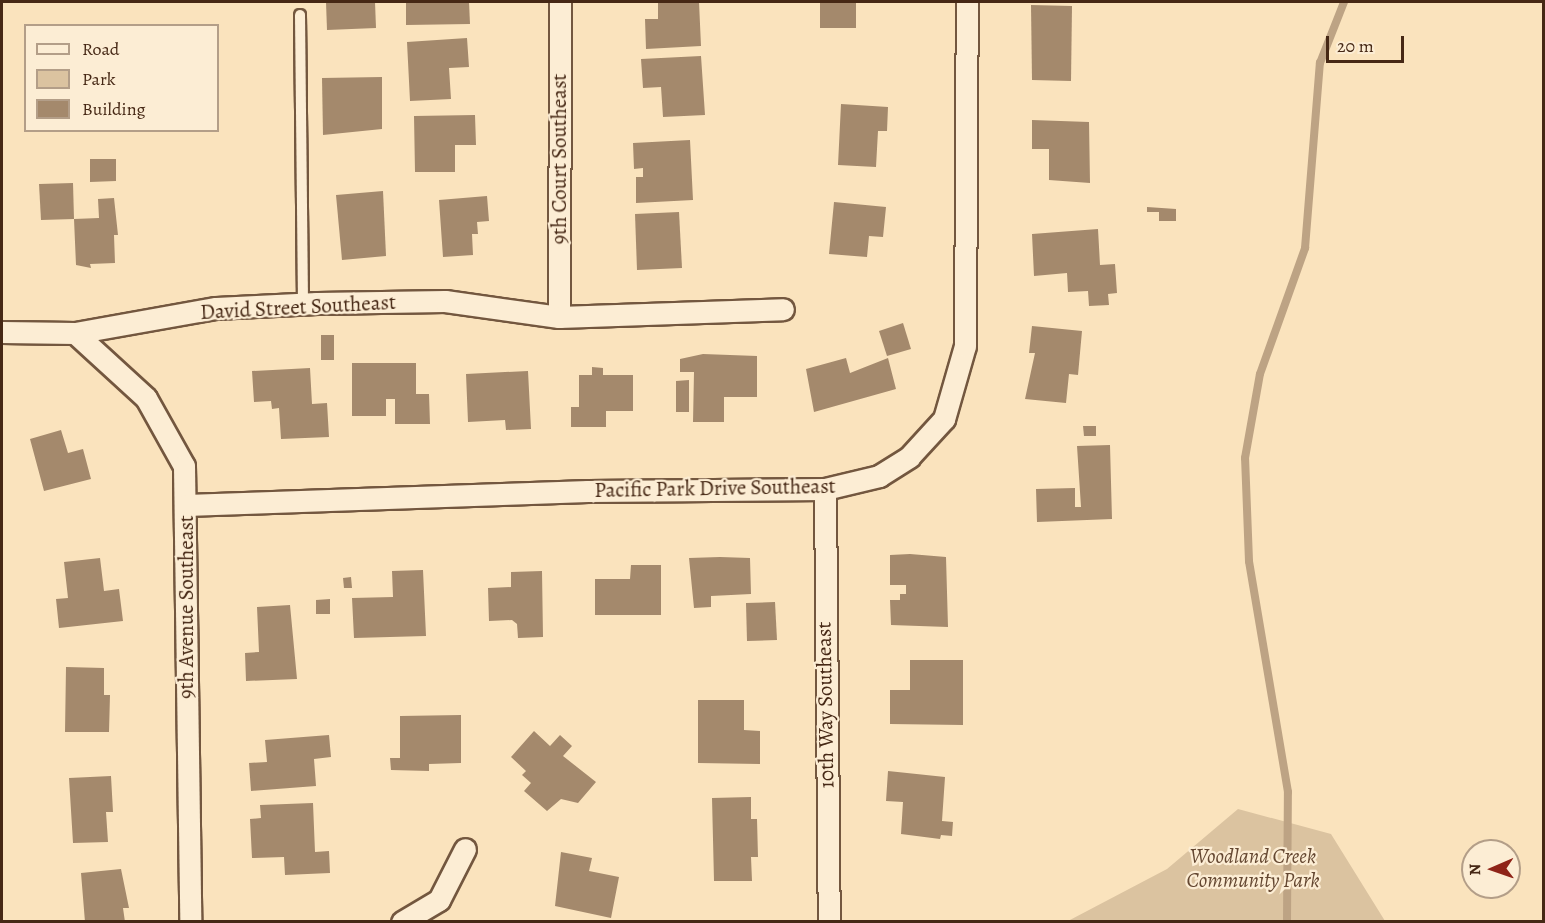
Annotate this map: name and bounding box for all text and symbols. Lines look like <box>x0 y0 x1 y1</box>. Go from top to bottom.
legend <box>24 24 219 132</box>
scale bar <box>1329 24 1407 62</box>
text: 20 m <box>1337 34 1374 58</box>
text: Road <box>82 37 119 61</box>
text: Park <box>82 67 116 91</box>
street label: 9th Court Southeast <box>546 74 572 244</box>
text: Building <box>82 97 146 121</box>
street label: David Street Southeast <box>200 289 396 325</box>
street label: Pacific Park Drive Southeast <box>594 473 836 503</box>
street label: 9th Avenue Southeast <box>173 515 199 699</box>
street label: 10th Way Southeast <box>811 621 839 789</box>
north arrow <box>1461 839 1521 899</box>
park label: Woodland Creek Community Park <box>1186 843 1320 893</box>
text: N <box>1464 863 1486 876</box>

